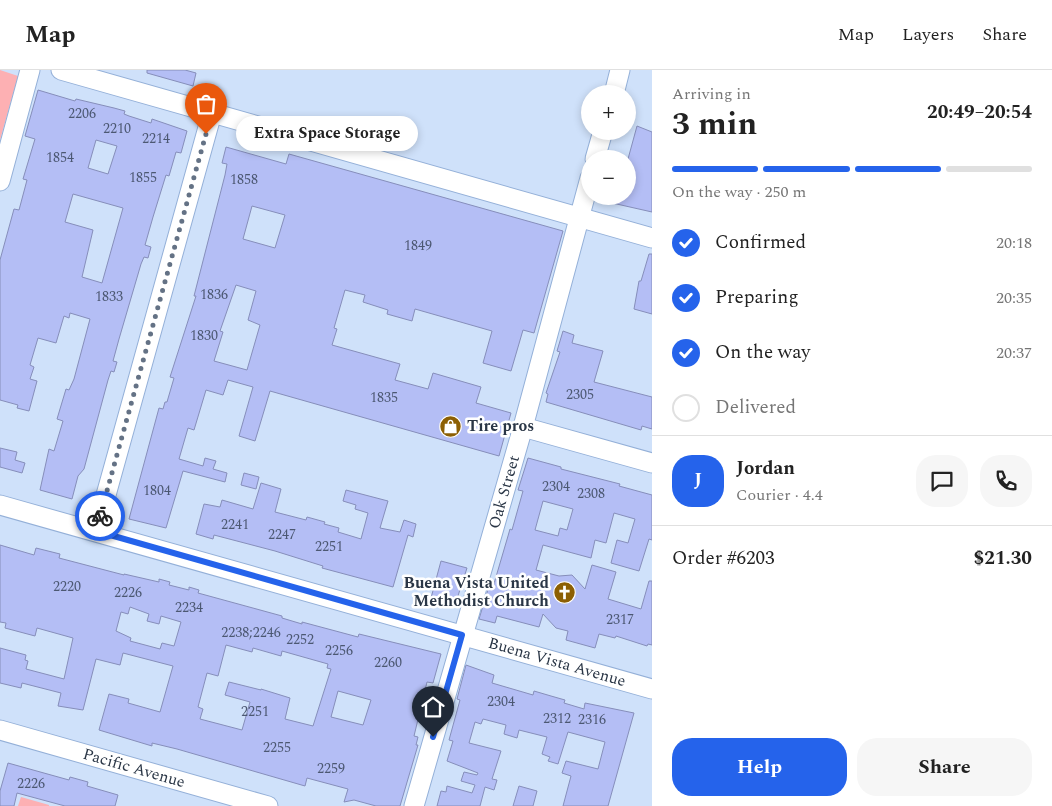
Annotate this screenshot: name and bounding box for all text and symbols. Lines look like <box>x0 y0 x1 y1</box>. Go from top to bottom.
text: Map <box>25 17 75 53</box>
text: Map <box>838 21 874 48</box>
text: Layers <box>902 21 954 48</box>
text: Share <box>982 21 1027 48</box>
text: Arriving in <box>672 82 751 106</box>
pin <box>185 83 227 134</box>
map controls <box>581 85 636 205</box>
button: + <box>581 85 636 140</box>
icon: bag <box>192 90 220 118</box>
text: 20:49–20:54 <box>927 98 1032 127</box>
text: 3 min <box>672 100 757 149</box>
house number: 2206 <box>68 103 96 124</box>
callout: Extra Space Storage <box>236 116 418 152</box>
house number: 2210 <box>103 118 131 139</box>
text: Extra Space Storage <box>254 121 400 145</box>
house number: 2214 <box>142 128 170 149</box>
house number: 1854 <box>46 147 74 168</box>
button: − <box>581 150 636 205</box>
house number: 1855 <box>129 167 157 188</box>
house number: 1858 <box>230 169 258 190</box>
text: On the way · 250 m <box>672 180 806 204</box>
text: Confirmed <box>715 228 806 257</box>
icon: check <box>672 229 700 257</box>
text: 20:18 <box>996 231 1032 255</box>
house number: 1849 <box>404 235 432 256</box>
text: Preparing <box>715 283 799 312</box>
house number: 1836 <box>200 284 228 305</box>
icon: check <box>672 284 700 312</box>
house number: 1833 <box>95 286 123 307</box>
text: 20:35 <box>996 286 1032 310</box>
house number: 1830 <box>190 325 218 346</box>
text: On the way <box>715 338 811 367</box>
icon: check <box>672 339 700 367</box>
text: 20:37 <box>996 341 1032 365</box>
house number: 2305 <box>566 384 594 405</box>
house number: 1835 <box>370 387 398 408</box>
text: Delivered <box>715 393 796 422</box>
shop icon: Tire pros <box>439 414 463 438</box>
place label: Tire pros <box>467 414 534 438</box>
street label: Oak Street <box>482 452 526 532</box>
text: Jordan <box>736 454 795 483</box>
button: chat <box>916 455 968 507</box>
button: phone <box>980 455 1032 507</box>
text: J <box>694 466 702 495</box>
house number: 2304 <box>542 476 570 497</box>
house number: 1804 <box>143 480 171 501</box>
house number: 2308 <box>577 483 605 504</box>
text: Courier · 4.4 <box>736 483 823 507</box>
courier <box>75 491 125 541</box>
icon: bike <box>86 502 114 530</box>
house number: 2241 <box>221 514 249 535</box>
house number: 2247 <box>268 524 296 545</box>
house number: 2251 <box>315 536 343 557</box>
text: Order #6203 <box>672 544 775 573</box>
text: $21.30 <box>974 544 1032 573</box>
place label: Buena Vista United Methodist Church <box>404 571 549 613</box>
house number: 2220 <box>53 576 81 597</box>
church icon: Buena Vista United Methodist Church <box>553 580 577 604</box>
house number: 2226 <box>114 582 142 603</box>
house number: 2234 <box>175 597 203 618</box>
house number: 2317 <box>606 609 634 630</box>
house number: 2238;2246 <box>221 622 281 643</box>
house number: 2252 <box>286 629 314 650</box>
street label: Buena Vista Avenue <box>485 631 629 693</box>
house number: 2256 <box>325 640 353 661</box>
house number: 2260 <box>374 652 402 673</box>
pin <box>412 686 454 737</box>
house number: 2304 <box>487 691 515 712</box>
icon: home <box>419 693 447 721</box>
house number: 2251 <box>241 701 269 722</box>
house number: 2312 <box>543 708 571 729</box>
house number: 2316 <box>578 709 606 730</box>
house number: 2255 <box>263 737 291 758</box>
button: Help <box>672 738 847 796</box>
button: Share <box>857 738 1032 796</box>
street label: Pacific Avenue <box>80 742 188 794</box>
house number: 2259 <box>317 758 345 779</box>
house number: 2226 <box>17 773 45 794</box>

